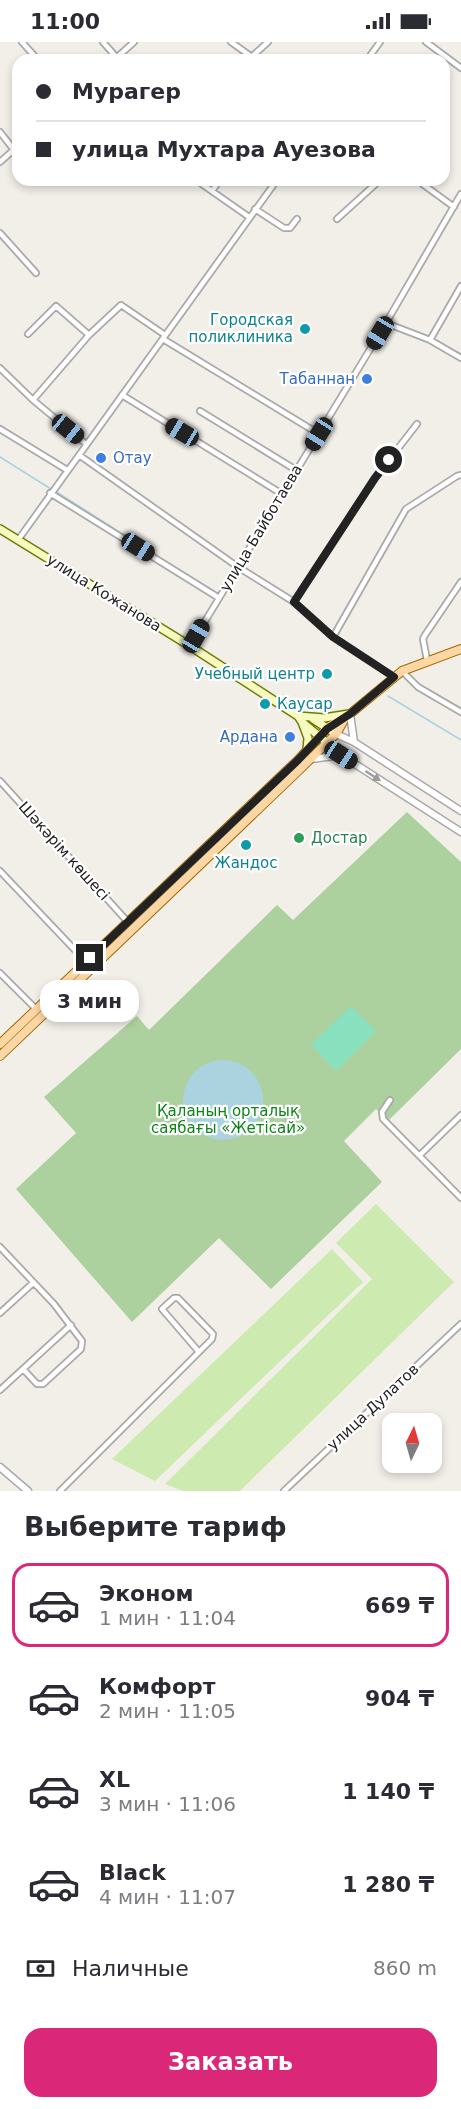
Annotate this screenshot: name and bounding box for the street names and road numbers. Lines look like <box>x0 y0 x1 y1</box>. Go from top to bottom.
street label: улица Байботаева <box>216 461 306 595</box>
street label: улица Кожанова <box>43 550 165 636</box>
street label: Шәкәрім көшесі <box>15 798 113 904</box>
street label: улица Дулатов <box>324 1360 422 1454</box>

